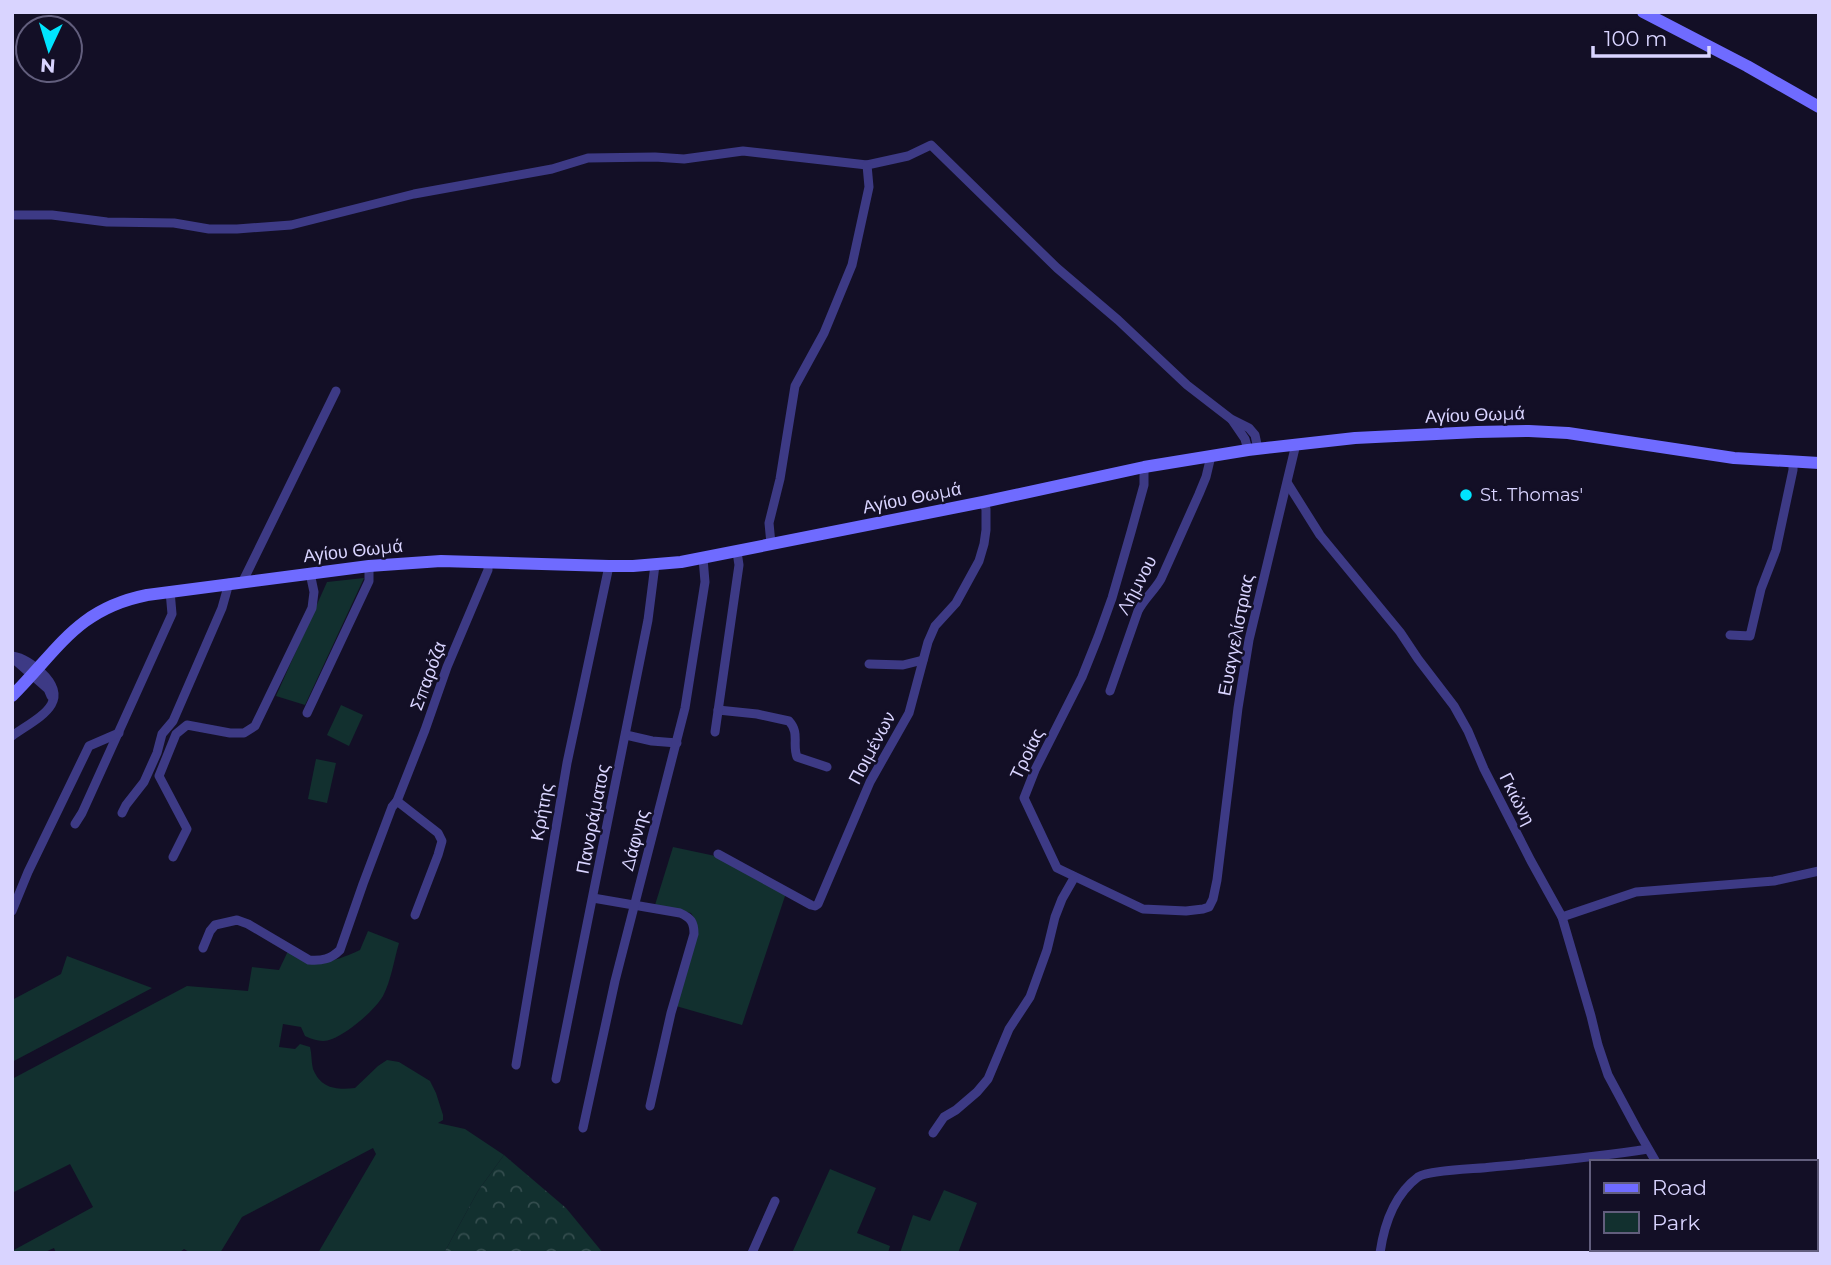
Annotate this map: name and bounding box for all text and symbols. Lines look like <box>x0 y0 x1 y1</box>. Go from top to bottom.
north arrow <box>14 14 84 84</box>
scale bar <box>1593 14 1708 58</box>
text: 100 m <box>1604 26 1667 51</box>
text: N <box>39 53 56 77</box>
street label: Αγίου Θωμά <box>1425 402 1525 428</box>
street label: Αγίου Θωμά <box>861 478 963 518</box>
place label: St. Thomas' <box>1480 484 1583 506</box>
marker: St. Thomas' <box>1458 487 1474 503</box>
street label: Αγίου Θωμά <box>302 535 404 567</box>
street label: Λήμνου <box>1112 552 1162 618</box>
street label: Ευαγγελίστριας <box>1213 572 1259 698</box>
street label: Σπαρόζα <box>405 638 451 714</box>
street label: Ποιμένων <box>844 708 900 788</box>
street label: Τροίας <box>1005 724 1049 783</box>
street label: Πανοράματος <box>572 762 614 876</box>
street label: Γκιώνη <box>1494 769 1540 829</box>
street label: Κρήτης <box>526 781 558 843</box>
street label: Δάφνης <box>616 807 654 873</box>
legend <box>1590 1160 1817 1251</box>
text: Road <box>1652 1175 1707 1200</box>
text: Park <box>1652 1210 1700 1235</box>

